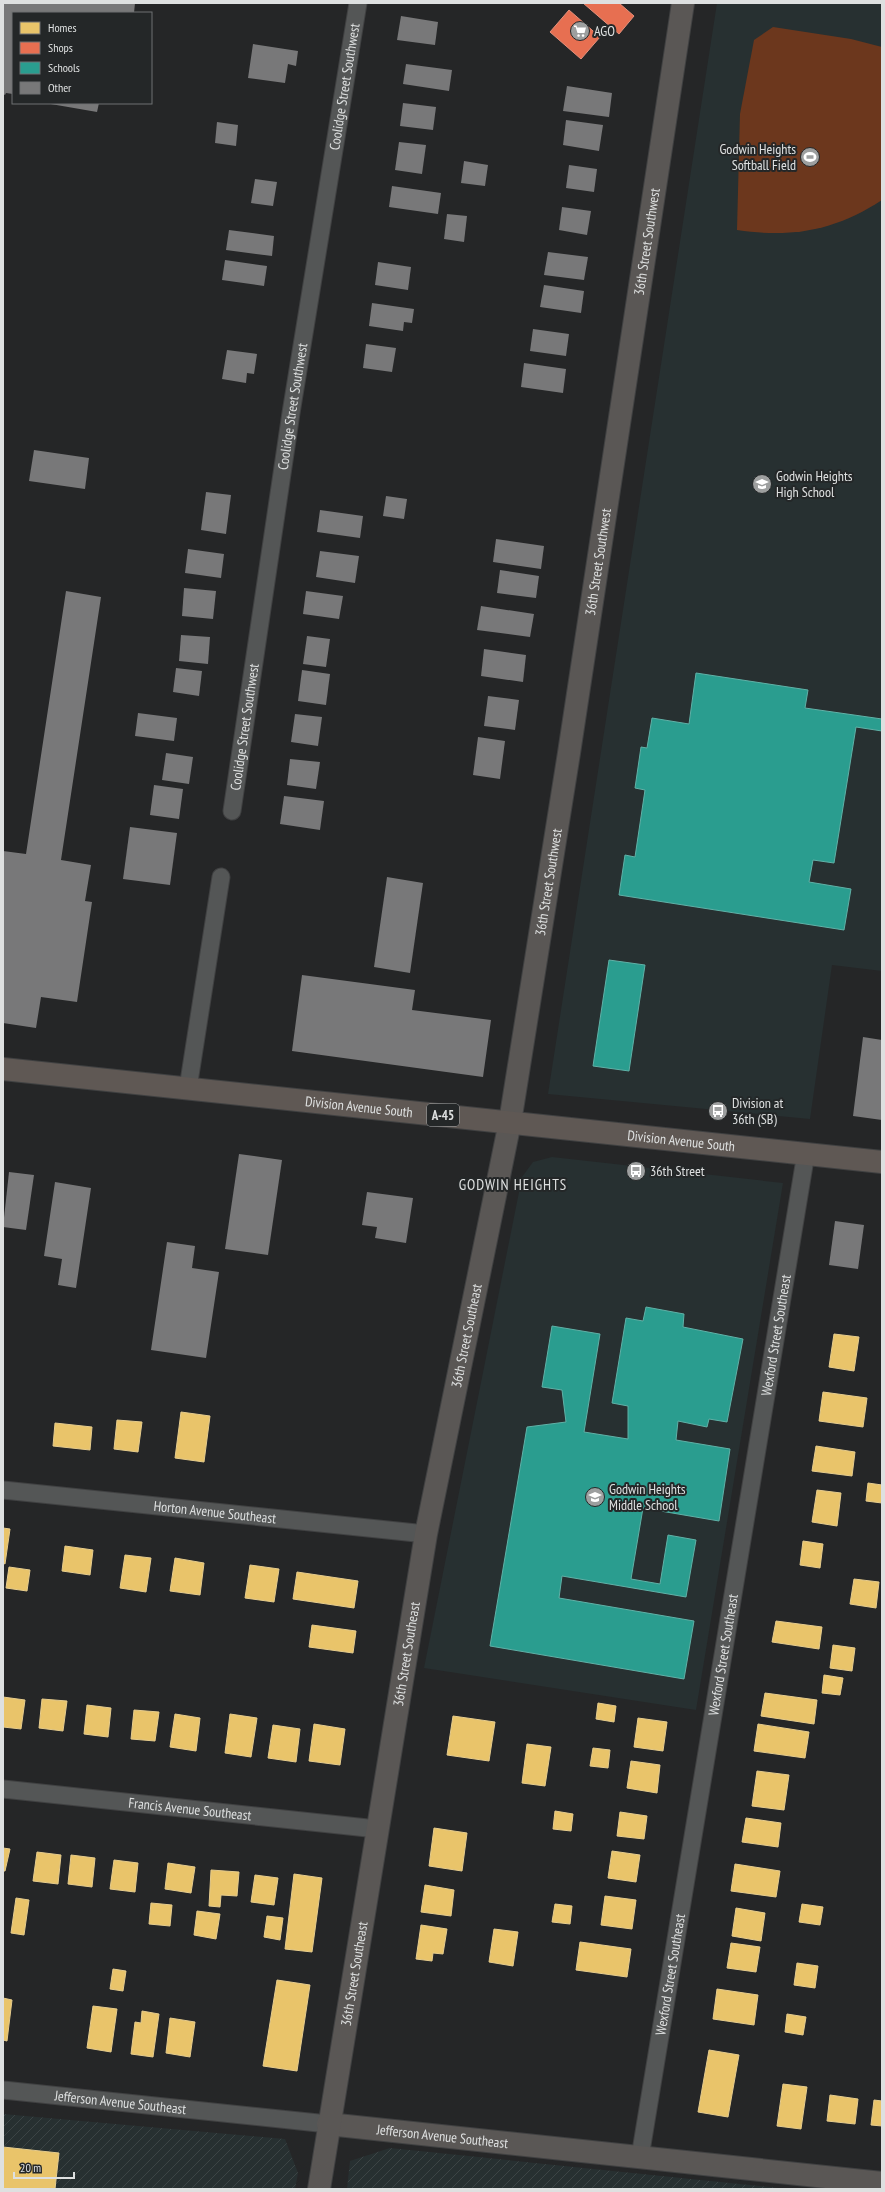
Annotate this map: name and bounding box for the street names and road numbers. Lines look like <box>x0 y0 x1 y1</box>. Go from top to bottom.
street label: Coolidge Street Southwest <box>325 22 364 151</box>
street label: 36th Street Southwest <box>630 187 664 297</box>
street label: Coolidge Street Southwest <box>274 342 311 471</box>
street label: 36th Street Southwest <box>581 507 615 617</box>
street label: Coolidge Street Southwest <box>226 662 263 792</box>
street label: 36th Street Southwest <box>531 827 566 937</box>
street label: Division Avenue South <box>304 1092 414 1121</box>
road number: A-45 <box>427 1104 459 1126</box>
street label: Division Avenue South <box>627 1126 736 1155</box>
street label: Wexford Street Southeast <box>757 1273 795 1397</box>
street label: 36th Street Southeast <box>447 1282 486 1389</box>
street label: Horton Avenue Southeast <box>153 1497 277 1527</box>
street label: Wexford Street Southeast <box>704 1593 742 1717</box>
street label: 36th Street Southeast <box>389 1600 424 1708</box>
street label: Francis Avenue Southeast <box>128 1793 252 1825</box>
street label: Wexford Street Southeast <box>651 1912 689 2037</box>
street label: 36th Street Southeast <box>337 1920 372 2028</box>
street label: Jefferson Avenue Southeast <box>53 2086 187 2118</box>
street label: Jefferson Avenue Southeast <box>375 2120 509 2152</box>

